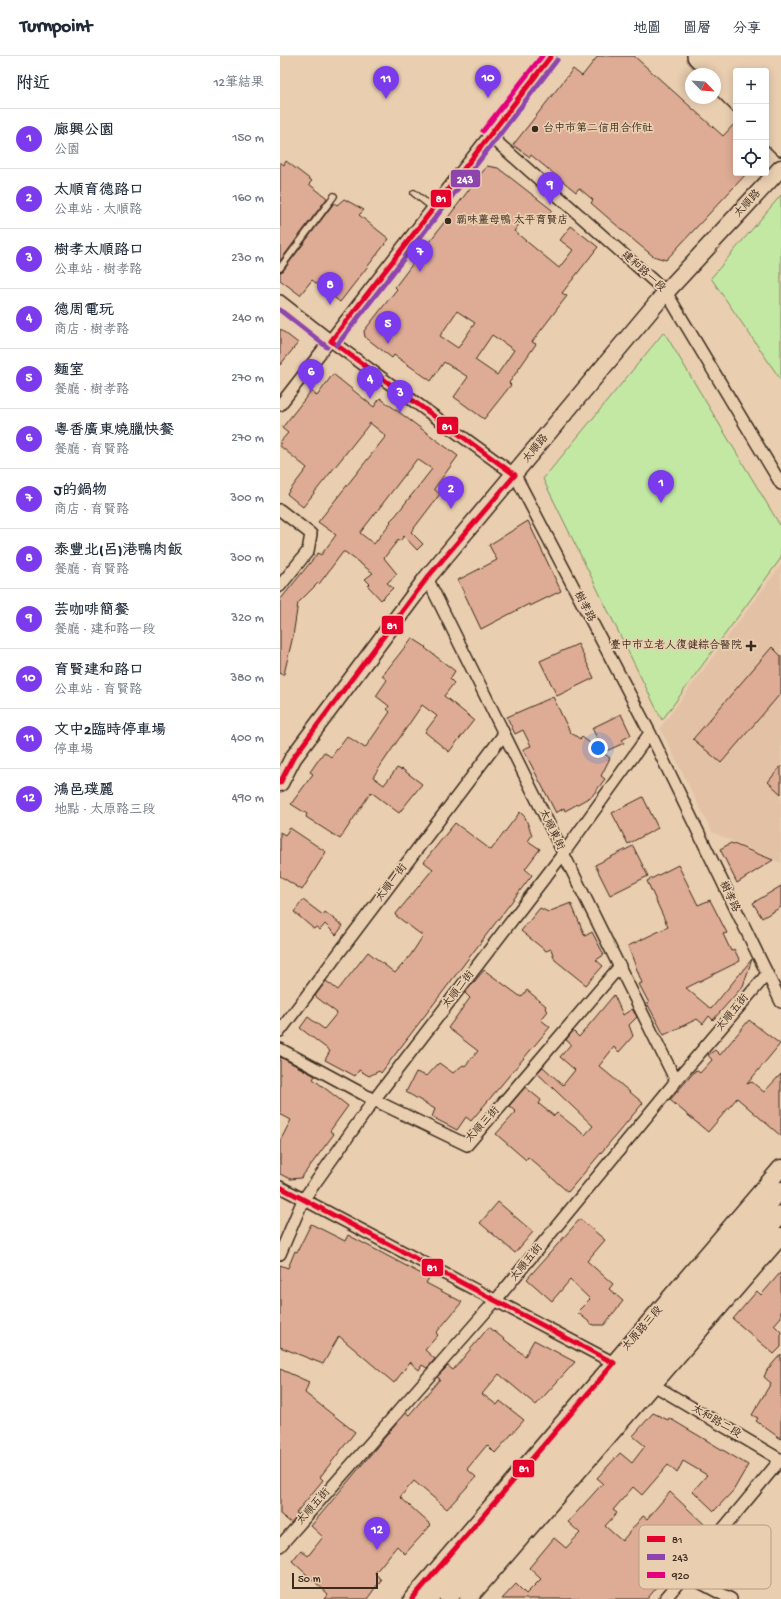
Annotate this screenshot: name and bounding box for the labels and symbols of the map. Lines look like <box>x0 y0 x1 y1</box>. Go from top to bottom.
pin: 10 <box>475 65 501 98</box>
pin: 11 <box>373 66 399 99</box>
north arrow <box>685 68 721 104</box>
place label: 台中市第二信用合作社 <box>543 122 653 135</box>
marker: 台中市第二信用合作社 <box>530 124 540 134</box>
line badge: 243 <box>450 169 481 188</box>
pin: 9 <box>537 172 563 205</box>
text: 243 <box>457 175 473 187</box>
street label: 太順路 <box>732 187 764 220</box>
line badge: 81 <box>430 189 452 208</box>
text: 81 <box>436 194 446 206</box>
place label: 霸味薑母鴨 太平育賢店 <box>456 214 569 227</box>
marker: 霸味薑母鴨 太平育賢店 <box>443 216 453 226</box>
pin: 7 <box>407 239 433 272</box>
street label: 建和路一段 <box>619 248 668 295</box>
pin: 8 <box>317 272 343 305</box>
pin: 5 <box>375 311 401 344</box>
pin: 6 <box>298 359 324 392</box>
pin: 4 <box>357 366 383 399</box>
pin: 3 <box>387 380 413 413</box>
line badge: 81 <box>436 416 459 435</box>
text: 81 <box>442 422 452 434</box>
street label: 太順路 <box>520 432 551 465</box>
pin: 1 <box>648 470 674 503</box>
pin: 2 <box>438 476 464 509</box>
street label: 樹孝路 <box>571 589 598 624</box>
line badge: 81 <box>381 615 404 635</box>
text: 81 <box>387 621 397 633</box>
place label: 臺中市立老人復健綜合醫院 <box>610 638 742 652</box>
marker: 臺中市立老人復健綜合醫院 <box>745 640 757 652</box>
your location <box>588 738 608 758</box>
street label: 太順東街 <box>536 807 567 853</box>
street label: 太順一街 <box>373 860 411 904</box>
street label: 樹孝路 <box>716 879 743 914</box>
street label: 太順二街 <box>440 968 478 1011</box>
street label: 太順五街 <box>713 991 752 1034</box>
street label: 太順三街 <box>463 1103 503 1145</box>
street label: 太順五街 <box>508 1241 546 1284</box>
line badge: 81 <box>421 1258 444 1277</box>
text: 81 <box>427 1263 437 1275</box>
street label: 太原路三段 <box>620 1304 666 1354</box>
street label: 太和路二段 <box>689 1402 743 1441</box>
line badge: 81 <box>512 1459 535 1478</box>
text: 81 <box>519 1464 529 1476</box>
street label: 太順五街 <box>294 1485 334 1528</box>
pin: 12 <box>364 1517 390 1550</box>
legend <box>639 1525 771 1589</box>
text: 81 <box>672 1535 682 1547</box>
text: 243 <box>672 1553 689 1565</box>
scale bar <box>292 1571 378 1590</box>
text: 920 <box>671 1571 689 1583</box>

